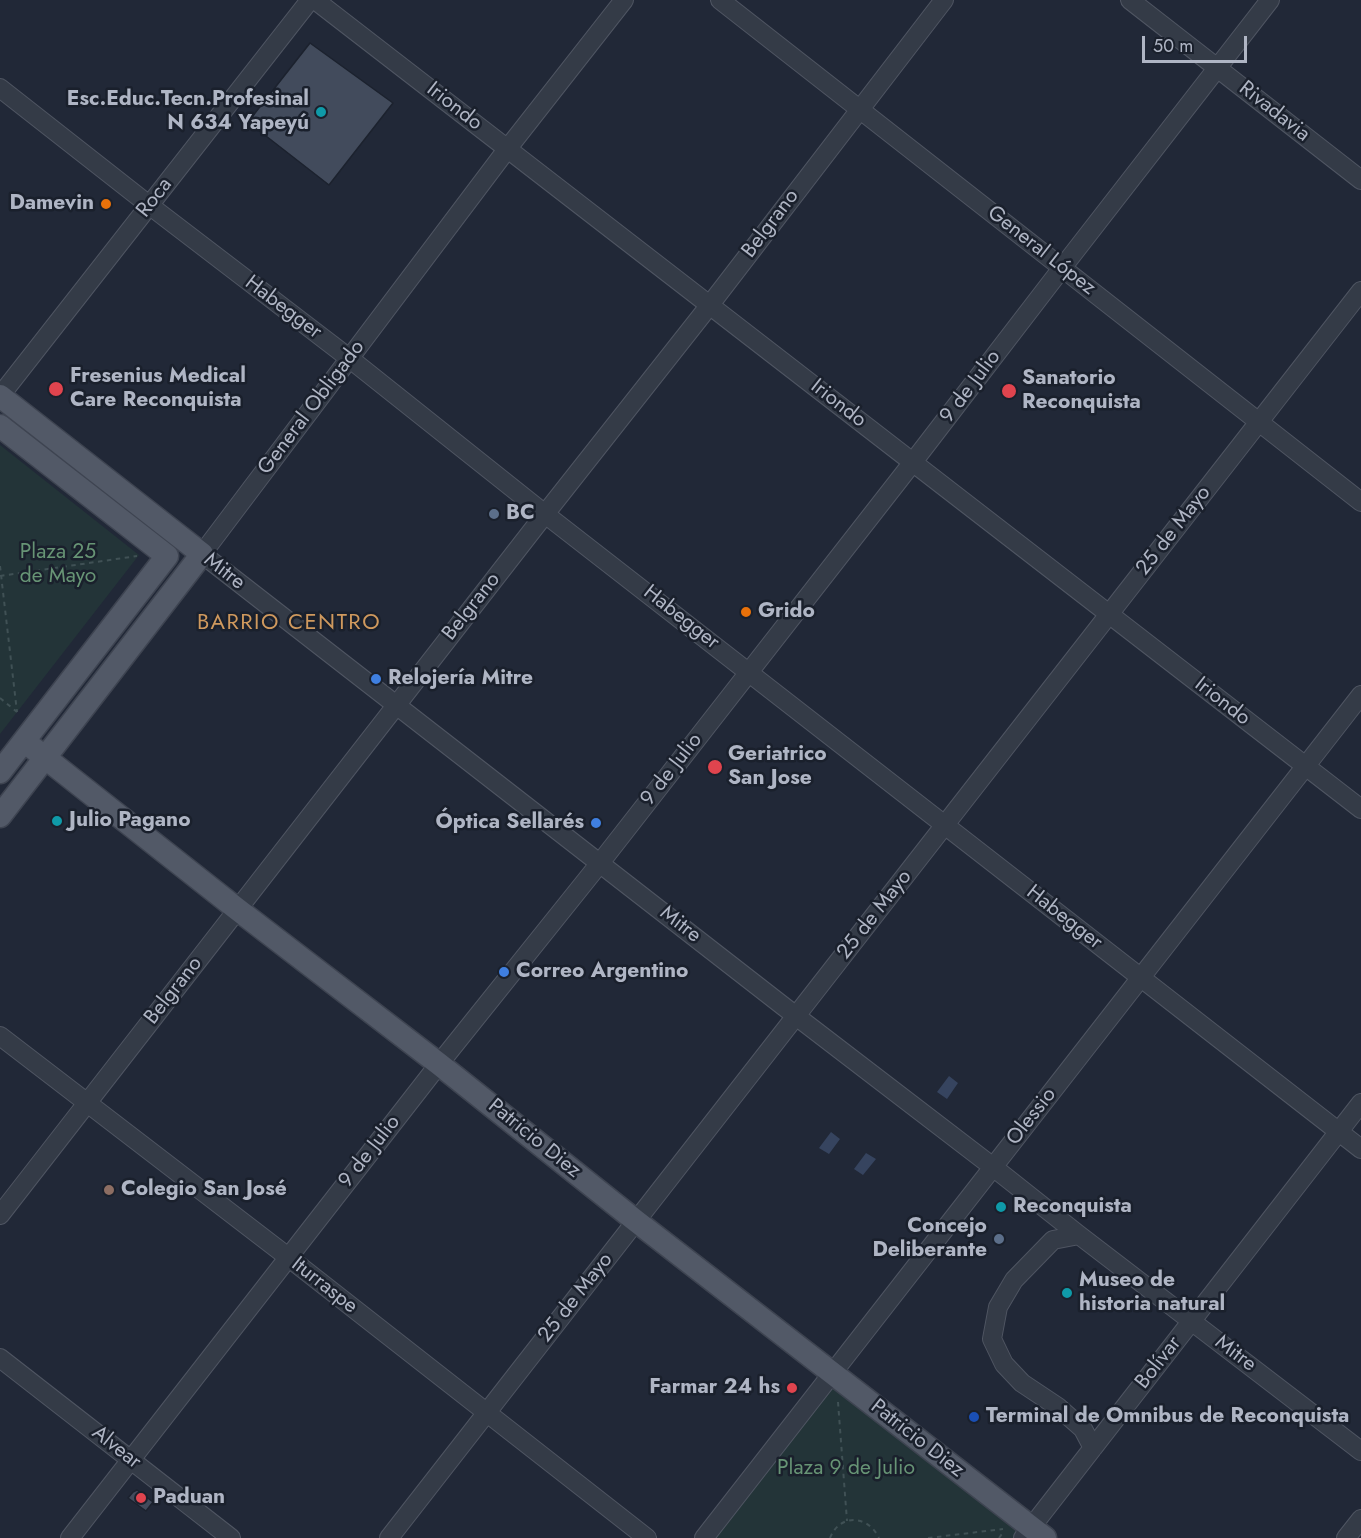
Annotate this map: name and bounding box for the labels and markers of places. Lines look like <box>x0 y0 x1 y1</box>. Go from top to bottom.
place label: Esc.Educ.Tecn.Profesinal N 634 Yapeyú <box>67 87 309 137</box>
marker: Esc.Educ.Tecn.Profesinal N 634 Yapeyú <box>314 105 328 119</box>
place label: Damevin <box>9 191 94 217</box>
marker: Damevin <box>99 197 113 211</box>
place label: Fresenius Medical Care Reconquista <box>70 364 246 414</box>
place label: Sanatorio Reconquista <box>1022 366 1141 416</box>
marker: Fresenius Medical Care Reconquista <box>47 380 65 398</box>
marker: Sanatorio Reconquista <box>1000 382 1018 400</box>
place label: BC <box>506 501 535 527</box>
marker: BC <box>487 507 501 521</box>
place label: Grido <box>758 599 815 625</box>
marker: Grido <box>739 605 753 619</box>
place label: Relojería Mitre <box>388 666 533 692</box>
marker: Relojería Mitre <box>369 672 383 686</box>
place label: Geriatrico San Jose <box>728 742 827 792</box>
marker: Geriatrico San Jose <box>706 758 724 776</box>
place label: Julio Pagano <box>69 808 191 834</box>
place label: Óptica Sellarés <box>436 810 584 836</box>
marker: Julio Pagano <box>50 814 64 828</box>
marker: Óptica Sellarés <box>589 816 603 830</box>
place label: Correo Argentino <box>516 959 688 985</box>
marker: Correo Argentino <box>497 965 511 979</box>
place label: Colegio San José <box>121 1177 287 1203</box>
marker: Colegio San José <box>102 1183 116 1197</box>
place label: Reconquista <box>1013 1194 1132 1220</box>
marker: Reconquista <box>994 1200 1008 1214</box>
place label: Concejo Deliberante <box>872 1214 987 1264</box>
marker: Concejo Deliberante <box>992 1232 1006 1246</box>
place label: Museo de historia natural <box>1079 1268 1225 1318</box>
marker: Museo de historia natural <box>1060 1286 1074 1300</box>
place label: Farmar 24 hs <box>649 1375 780 1401</box>
marker: Farmar 24 hs <box>785 1381 799 1395</box>
place label: Terminal de Omnibus de Reconquista <box>986 1404 1349 1430</box>
marker: Terminal de Omnibus de Reconquista <box>967 1410 981 1424</box>
place label: Paduan <box>153 1485 225 1511</box>
marker: Paduan <box>134 1491 148 1505</box>

